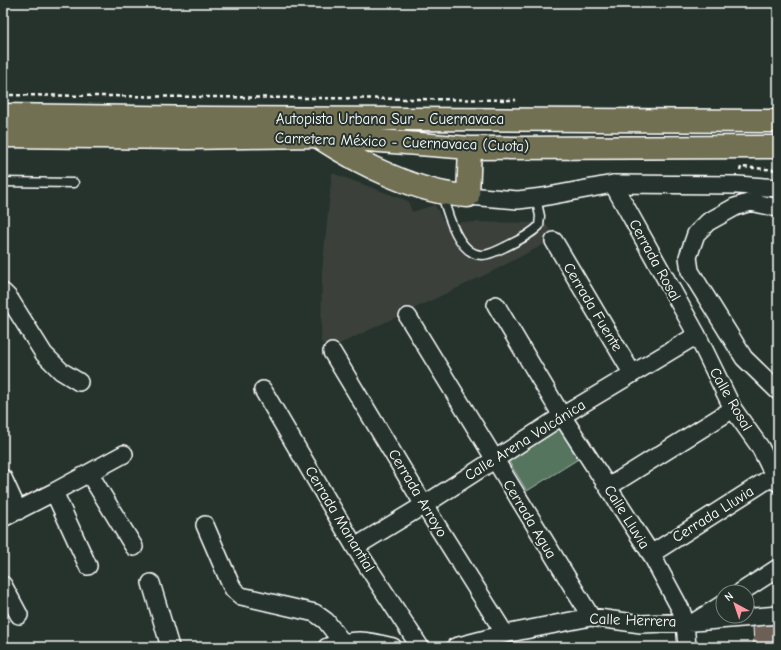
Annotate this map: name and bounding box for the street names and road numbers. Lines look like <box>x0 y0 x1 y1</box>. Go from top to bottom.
street label: Autopista Urbana Sur - Cuernavaca <box>276 110 504 128</box>
street label: Carretera México - Cuernavaca (Cuota) <box>275 129 529 155</box>
street label: Cerrada Rosal <box>625 216 685 304</box>
street label: Cerrada Fuente <box>559 259 627 355</box>
street label: Calle Rosal <box>706 364 756 434</box>
street label: Calle Arena Volcánica <box>461 396 589 484</box>
street label: Cerrada Arroyo <box>385 446 451 540</box>
street label: Cerrada Manantial <box>301 463 379 575</box>
street label: Cerrada Agua <box>499 476 561 562</box>
street label: Calle Lluvia <box>600 482 654 552</box>
street label: Cerrada Lluvia <box>669 482 757 546</box>
street label: Calle Herrera <box>589 609 677 631</box>

